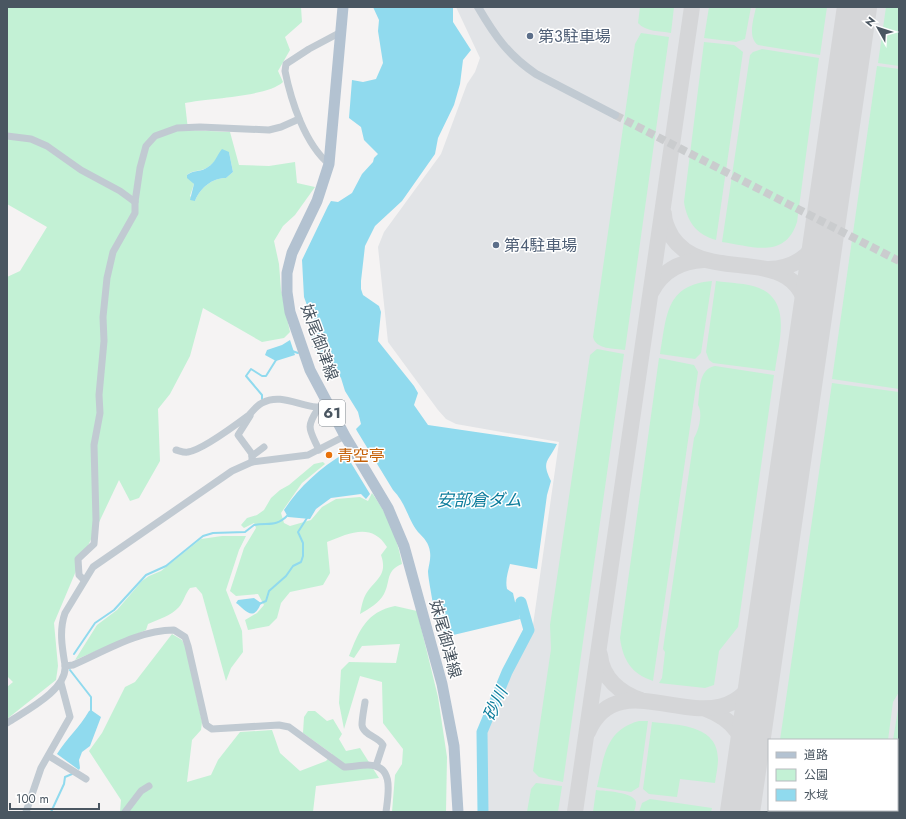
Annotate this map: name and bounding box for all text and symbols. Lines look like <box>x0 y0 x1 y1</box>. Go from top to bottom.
north arrow <box>858 8 898 48</box>
text: N <box>861 13 879 30</box>
place label: 第3駐車場 <box>538 25 611 48</box>
marker: 第3駐車場 <box>525 31 535 41</box>
place label: 第4駐車場 <box>504 234 577 257</box>
marker: 第4駐車場 <box>491 240 501 250</box>
street label: 妹尾御津線 <box>295 301 344 384</box>
road number: 61 <box>319 400 345 426</box>
place label: 青空亭 <box>337 444 385 467</box>
marker: 青空亭 <box>324 450 334 460</box>
water label: 安部倉ダム <box>437 488 522 512</box>
street label: 妹尾御津線 <box>424 598 467 681</box>
water label: 砂川 <box>477 682 514 724</box>
legend <box>768 739 898 811</box>
text: 道路 <box>804 746 828 764</box>
text: 公園 <box>804 766 828 784</box>
scale bar <box>10 785 99 811</box>
text: 水域 <box>804 786 828 804</box>
text: 100 m <box>16 790 49 808</box>

